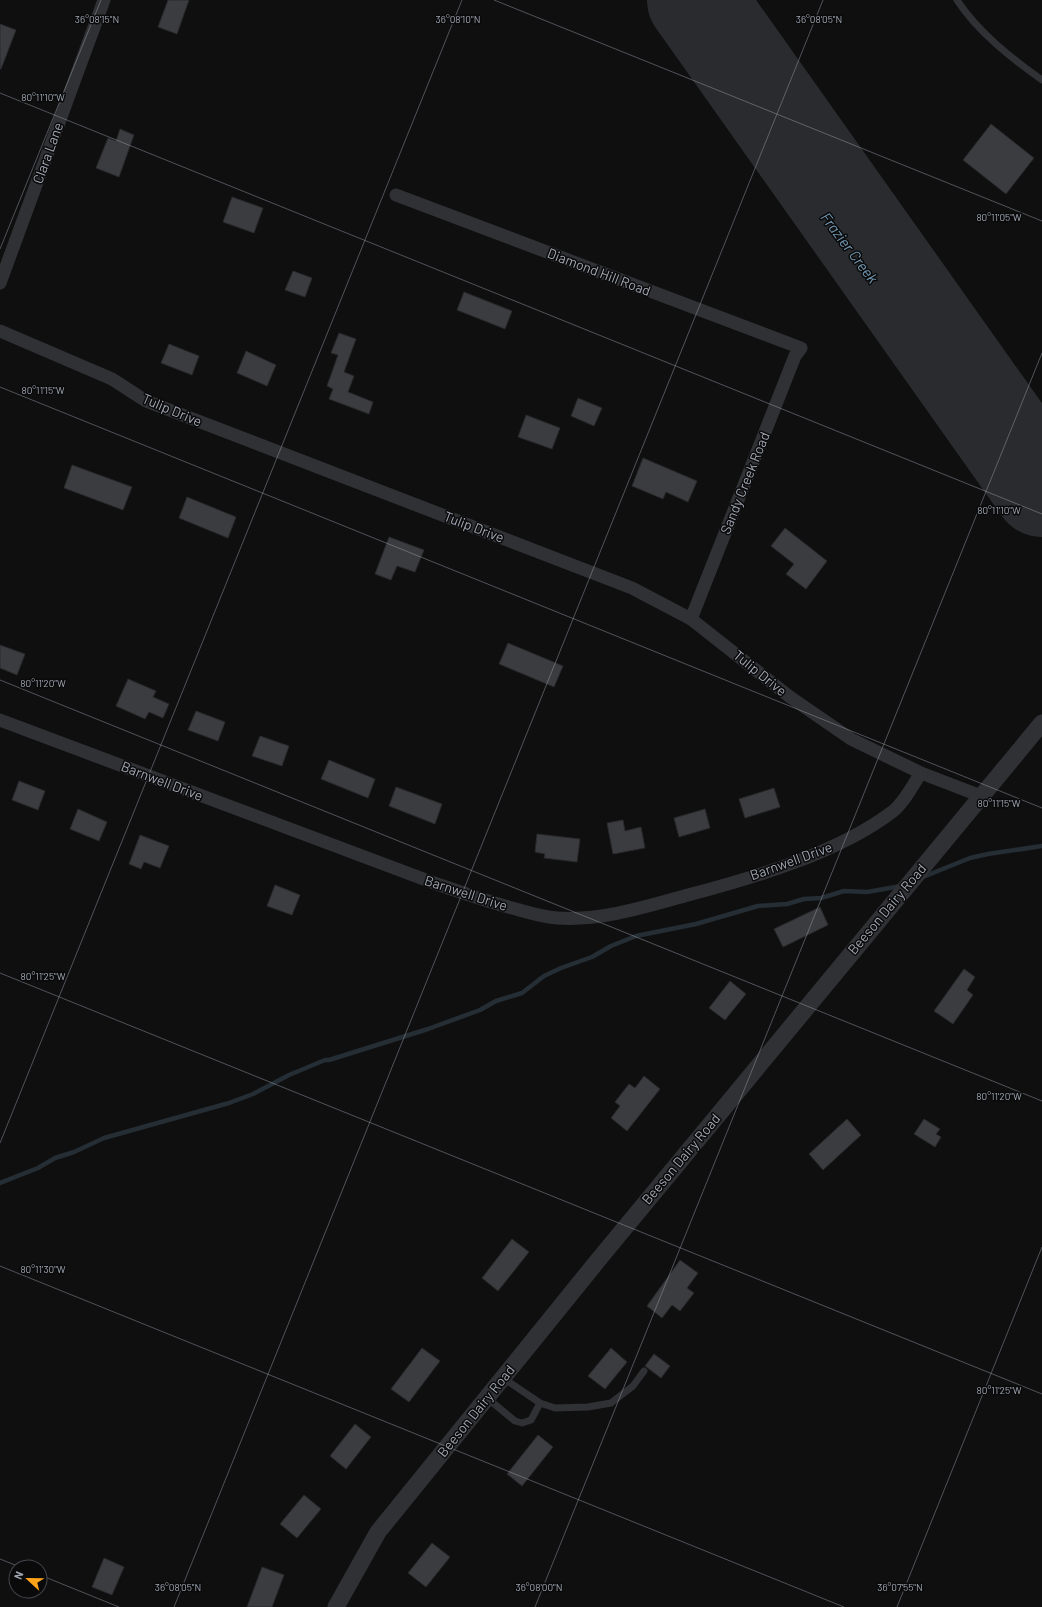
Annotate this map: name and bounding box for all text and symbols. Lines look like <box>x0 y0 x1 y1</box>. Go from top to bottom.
text: 36°08'15"N <box>75 13 119 25</box>
text: 36°08'10"N <box>436 13 480 25</box>
text: 36°08'05"N <box>796 13 842 25</box>
text: 80°11'10"W <box>21 91 65 103</box>
street label: Clara Lane <box>29 120 66 186</box>
water label: Frazier Creek <box>817 208 883 287</box>
text: 80°11'05"W <box>976 211 1022 223</box>
street label: Diamond Hill Road <box>545 244 653 299</box>
text: 80°11'15"W <box>21 384 65 396</box>
street label: Tulip Drive <box>140 389 205 430</box>
street label: Sandy Creek Road <box>716 429 773 536</box>
text: 80°11'10"W <box>977 504 1021 516</box>
street label: Tulip Drive <box>442 507 507 546</box>
street label: Tulip Drive <box>730 646 790 699</box>
text: 80°11'20"W <box>20 677 66 689</box>
street label: Barnwell Drive <box>119 757 205 804</box>
text: 80°11'15"W <box>977 797 1021 809</box>
street label: Barnwell Drive <box>747 838 834 883</box>
street label: Beeson Dairy Road <box>844 860 930 958</box>
street label: Barnwell Drive <box>423 871 510 914</box>
text: 80°11'25"W <box>21 970 66 982</box>
text: 80°11'20"W <box>976 1090 1022 1102</box>
street label: Beeson Dairy Road <box>638 1110 724 1208</box>
text: 80°11'30"W <box>20 1263 66 1275</box>
street label: Beeson Dairy Road <box>433 1361 518 1460</box>
text: 80°11'25"W <box>977 1384 1022 1396</box>
north arrow <box>8 1559 48 1599</box>
text: N <box>11 1569 26 1581</box>
text: 36°08'05"N <box>155 1581 201 1593</box>
text: 36°08'00"N <box>516 1581 562 1593</box>
text: 36°07'55"N <box>877 1581 923 1593</box>

